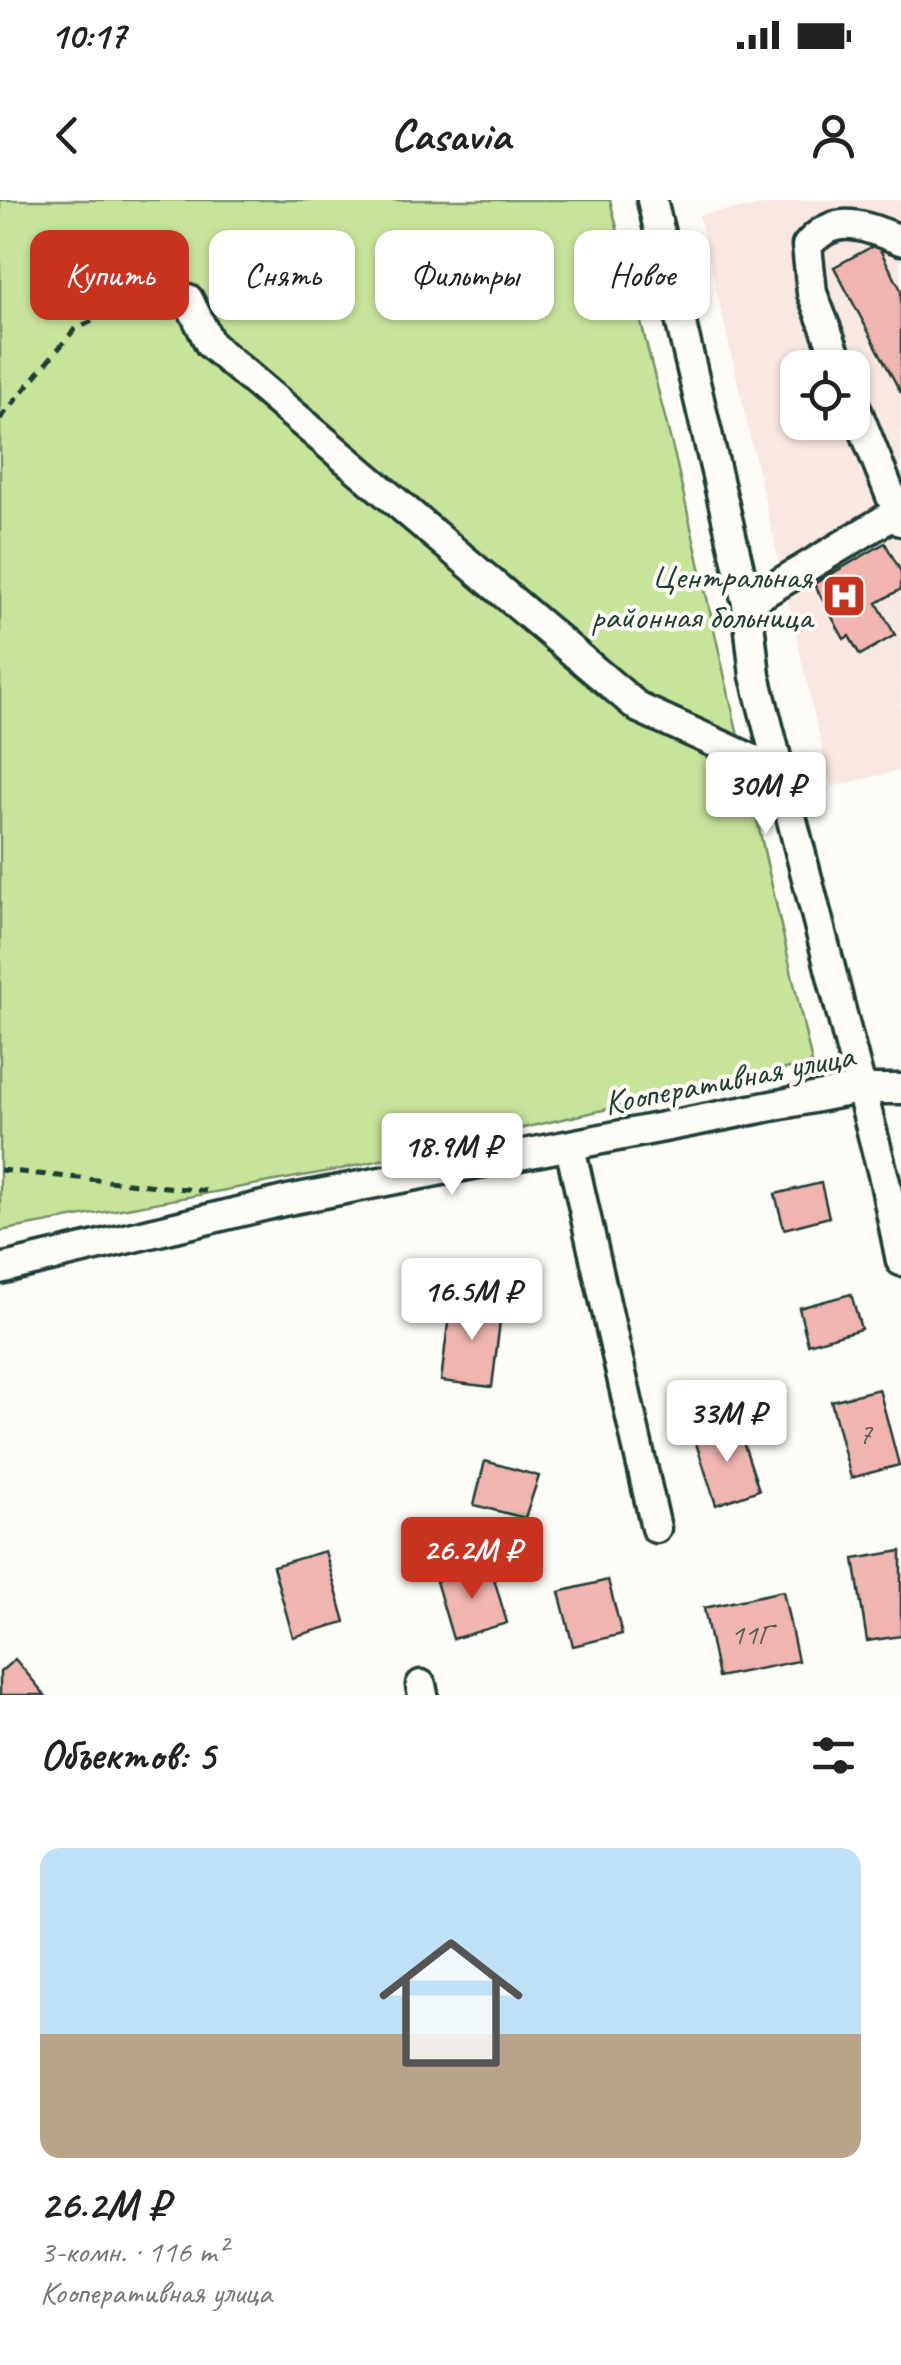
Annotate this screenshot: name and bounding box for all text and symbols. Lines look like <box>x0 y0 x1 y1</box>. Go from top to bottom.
text: 10:17 <box>50 12 126 59</box>
text: Casavia <box>391 107 510 164</box>
icon: back <box>40 108 95 163</box>
icon: person <box>806 108 861 163</box>
chip: Купить <box>30 230 189 320</box>
chip: Снять <box>209 230 355 320</box>
chip: Фильтры <box>375 230 554 320</box>
chip: Новое <box>574 230 710 320</box>
map controls <box>780 350 870 440</box>
button: locate <box>780 350 870 440</box>
place label: Центральная районная больница <box>591 554 815 639</box>
hospital icon: Центральная районная больница <box>821 573 867 619</box>
pin: 30M ₽ <box>696 752 836 837</box>
text: 30M ₽ <box>728 764 804 805</box>
street label: Кооперативная улица <box>600 1032 860 1125</box>
pin: 18.9M ₽ <box>360 1113 544 1198</box>
text: 18.9M ₽ <box>404 1125 500 1166</box>
pin: 16.5M ₽ <box>380 1258 564 1343</box>
text: 16.5M ₽ <box>423 1270 521 1311</box>
pin: 33M ₽ <box>657 1380 797 1465</box>
text: 33M ₽ <box>689 1392 765 1433</box>
house number: 7 <box>858 1414 873 1452</box>
pin: 26.2M ₽ <box>380 1517 564 1602</box>
text: 26.2M ₽ <box>423 1529 521 1570</box>
house number: 11Г <box>731 1615 778 1653</box>
icon: filters <box>806 1728 861 1783</box>
text: Объектов: 5 <box>40 1729 215 1782</box>
icon: home <box>361 1913 541 2093</box>
text: 26.2M ₽ <box>40 2178 168 2231</box>
text: 3-комн. · 116 m² <box>40 2231 227 2272</box>
text: Кооперативная улица <box>40 2272 272 2313</box>

